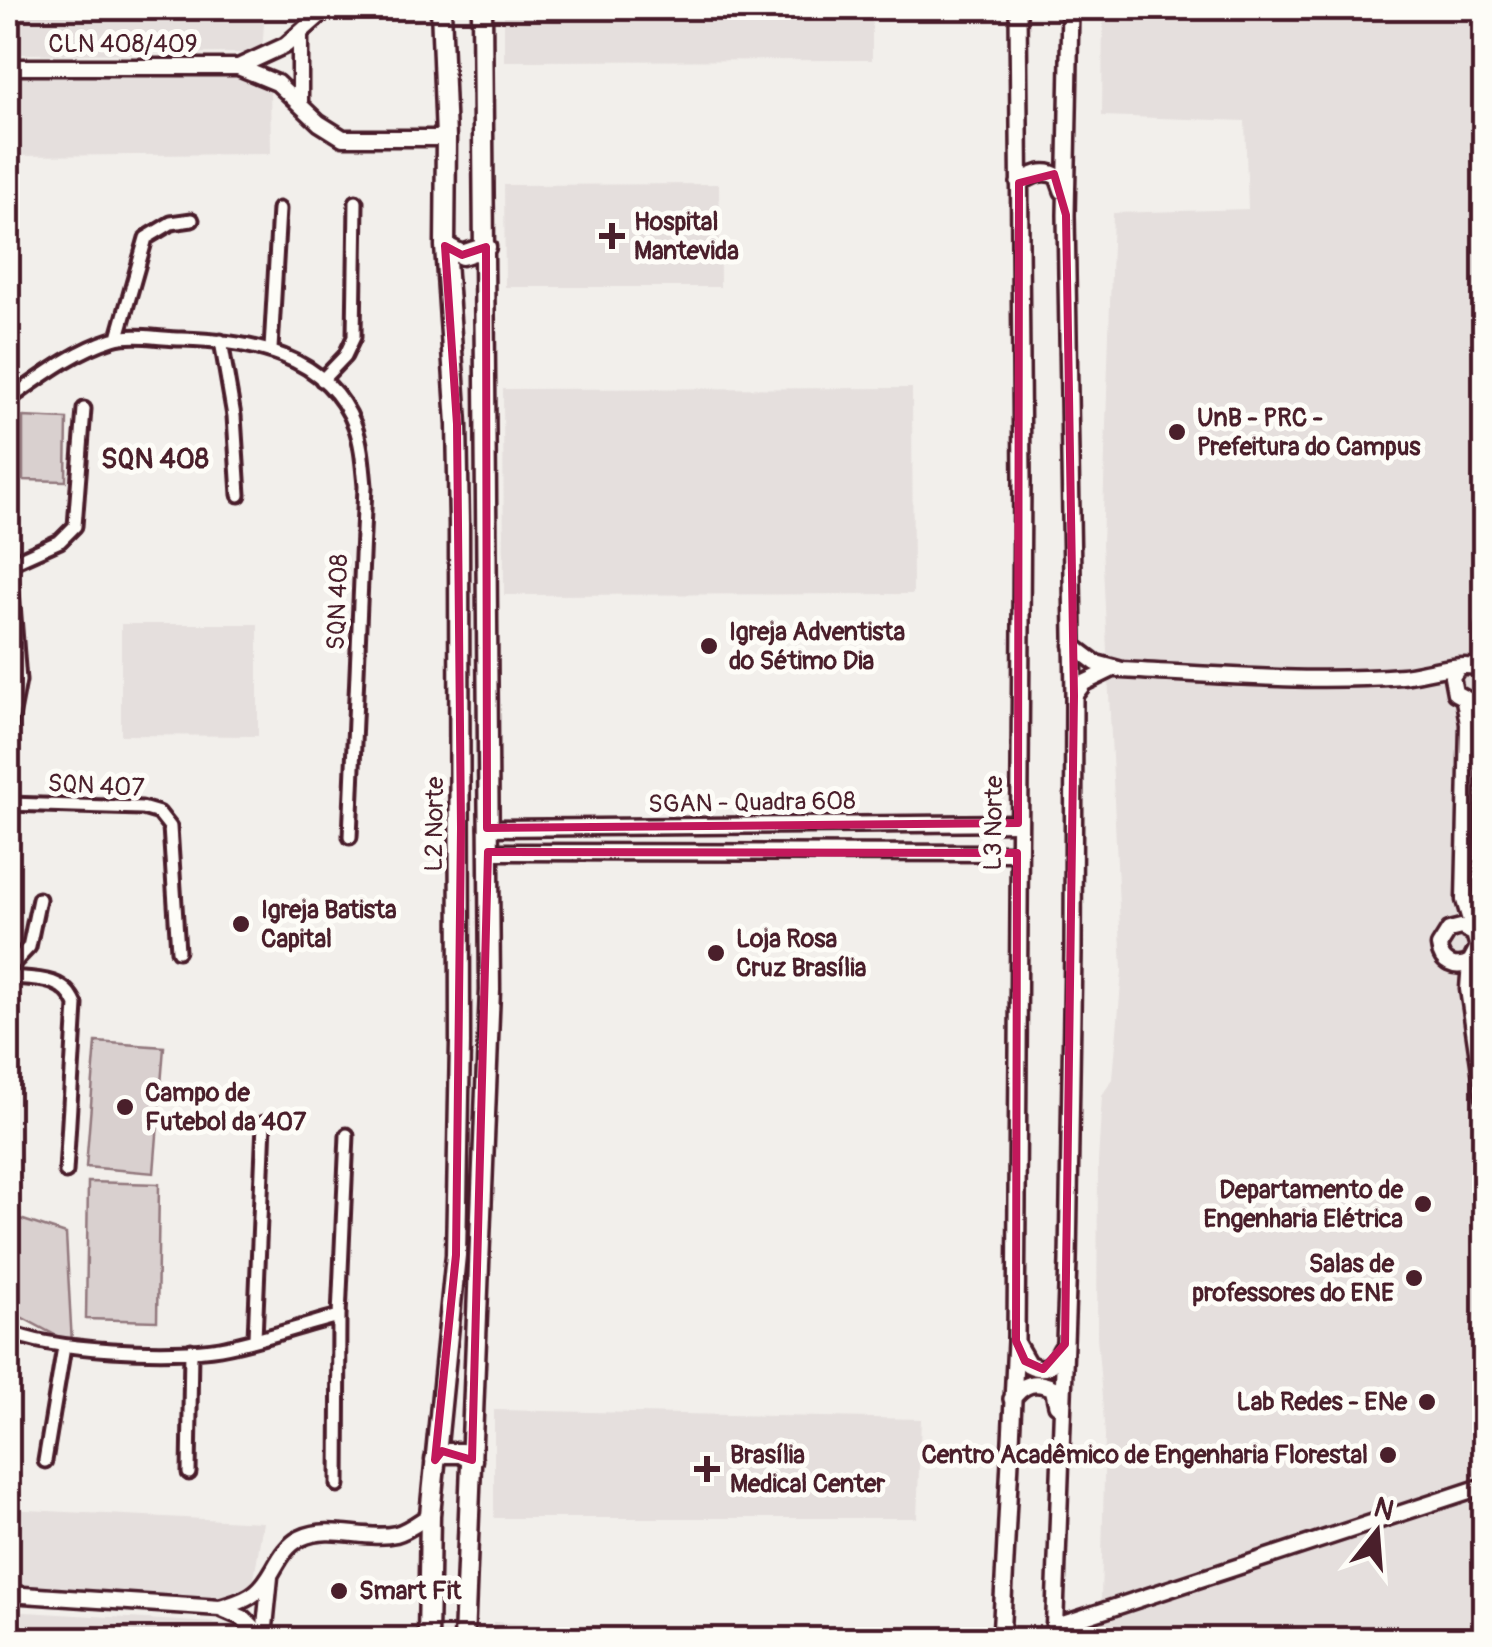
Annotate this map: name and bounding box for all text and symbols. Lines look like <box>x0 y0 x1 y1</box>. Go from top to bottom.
street label: CLN 408/409 <box>48 29 198 60</box>
place label: Hospital Mantevida <box>634 207 739 267</box>
marker: Hospital Mantevida <box>599 223 625 249</box>
place label: UnB - PRC - Prefeitura do Campus <box>1197 403 1421 463</box>
marker: UnB - PRC - Prefeitura do Campus <box>1166 421 1188 443</box>
district label: SQN 408 <box>101 442 209 477</box>
street label: SQN 408 <box>321 553 355 651</box>
place label: Igreja Adventista do Sétimo Dia <box>729 617 905 677</box>
marker: Igreja Adventista do Sétimo Dia <box>698 635 720 657</box>
street label: SQN 407 <box>47 768 145 804</box>
street label: L2 Norte <box>419 775 451 872</box>
street label: L3 Norte <box>978 775 1010 871</box>
street label: SGAN - Quadra 608 <box>648 786 856 820</box>
place label: Igreja Batista Capital <box>261 895 397 955</box>
marker: Igreja Batista Capital <box>230 913 252 935</box>
place label: Loja Rosa Cruz Brasília <box>736 924 867 984</box>
marker: Loja Rosa Cruz Brasília <box>705 942 727 964</box>
place label: Campo de Futebol da 407 <box>145 1078 307 1138</box>
marker: Campo de Futebol da 407 <box>114 1096 136 1118</box>
place label: Departamento de Engenharia Elétrica <box>1203 1175 1404 1235</box>
marker: Departamento de Engenharia Elétrica <box>1412 1193 1434 1215</box>
place label: Salas de professores do ENE <box>1192 1249 1395 1309</box>
marker: Salas de professores do ENE <box>1403 1267 1425 1289</box>
place label: Lab Redes - ENe <box>1237 1387 1408 1418</box>
marker: Lab Redes - ENe <box>1416 1391 1438 1413</box>
place label: Brasília Medical Center <box>730 1440 886 1500</box>
place label: Centro Acadêmico de Engenharia Florestal <box>921 1440 1368 1471</box>
marker: Centro Acadêmico de Engenharia Florestal <box>1377 1444 1399 1466</box>
marker: Brasília Medical Center <box>694 1456 720 1482</box>
north arrow <box>1327 1482 1427 1582</box>
text: N <box>1370 1490 1398 1529</box>
place label: Smart Fit <box>359 1576 462 1607</box>
marker: Smart Fit <box>328 1580 350 1602</box>

